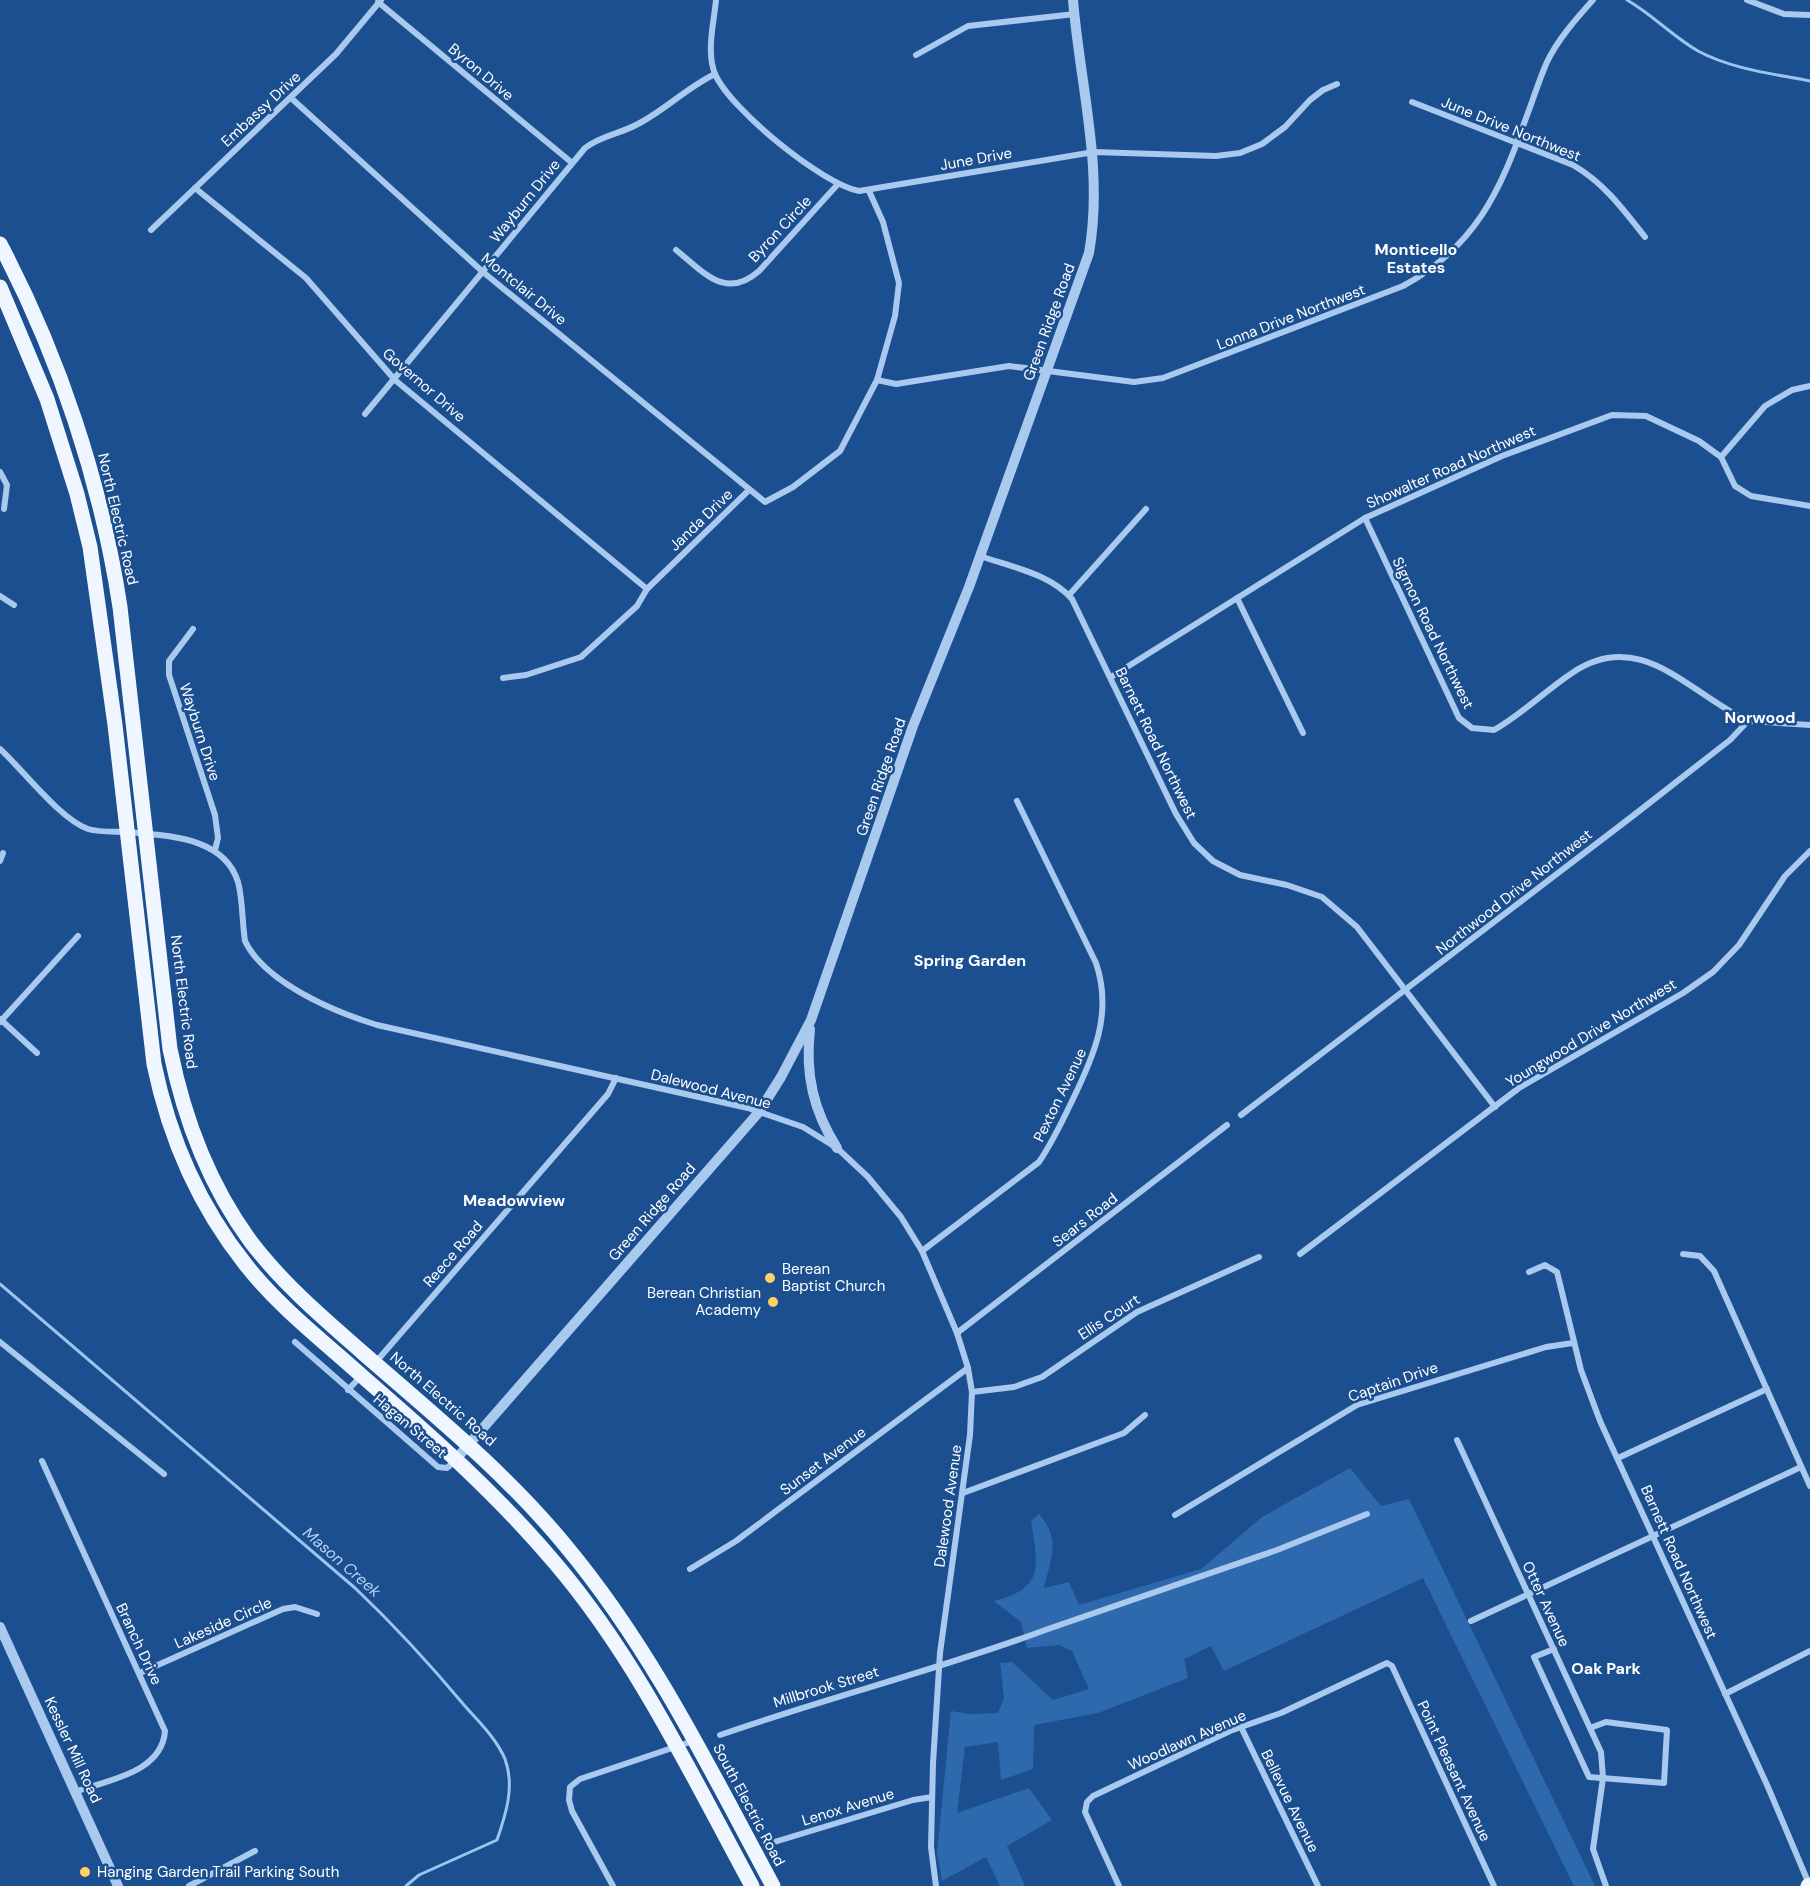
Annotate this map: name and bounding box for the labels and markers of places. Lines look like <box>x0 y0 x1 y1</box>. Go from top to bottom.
place label: Berean Baptist Church <box>782 1259 885 1296</box>
marker: Berean Baptist Church <box>763 1271 777 1285</box>
place label: Berean Christian Academy <box>647 1283 762 1320</box>
marker: Berean Christian Academy <box>766 1295 780 1309</box>
place label: Hanging Garden Trail Parking South <box>97 1862 339 1882</box>
marker: Hanging Garden Trail Parking South <box>78 1865 92 1879</box>

